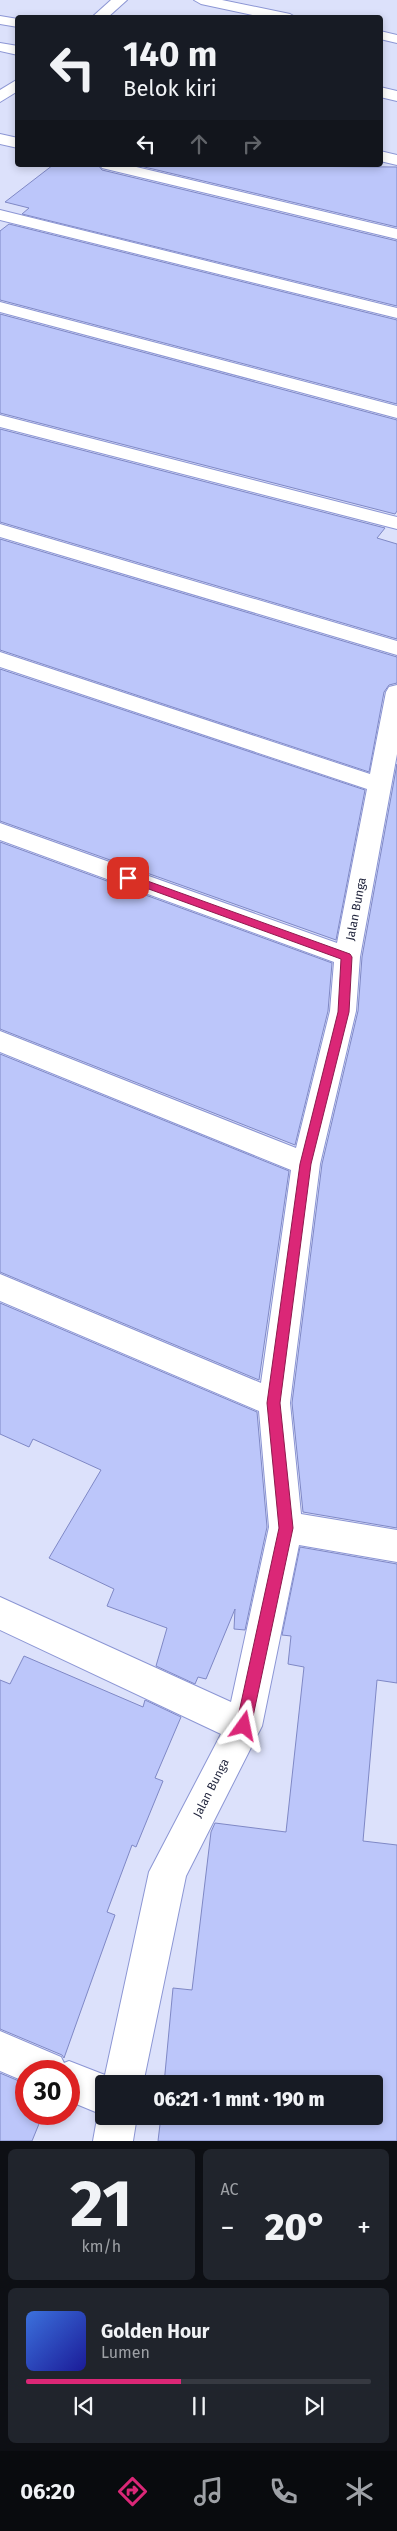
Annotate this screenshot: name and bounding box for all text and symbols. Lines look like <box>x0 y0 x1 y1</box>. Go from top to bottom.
text: 140 m <box>123 33 217 75</box>
icon: left <box>40 35 105 100</box>
text: Belok kiri <box>123 75 217 102</box>
icon: left <box>132 130 160 158</box>
icon: ahead <box>185 130 213 158</box>
icon: right <box>238 130 266 158</box>
pin <box>107 857 149 899</box>
icon: arrive <box>114 864 142 892</box>
street label: Jalan Bunga <box>343 876 369 942</box>
position arrow <box>217 1699 269 1751</box>
street label: Jalan Bunga <box>190 1756 232 1820</box>
speed limit sign: 30 <box>15 2060 80 2125</box>
text: 06:21 · 1 mnt · 190 m <box>154 2088 324 2111</box>
text: 21 <box>70 2165 132 2243</box>
text: AC <box>221 2180 238 2199</box>
text: 20° <box>265 2204 327 2250</box>
text: − <box>221 2211 235 2244</box>
text: + <box>357 2211 371 2244</box>
text: km/h <box>81 2237 121 2256</box>
text: Golden Hour <box>101 2320 210 2343</box>
text: Lumen <box>101 2343 150 2362</box>
icon: previous <box>70 2392 98 2420</box>
icon: pause <box>185 2392 213 2420</box>
icon: next <box>300 2392 328 2420</box>
icon: directions <box>115 2474 150 2509</box>
icon: music <box>191 2474 226 2509</box>
icon: phone <box>266 2474 301 2509</box>
icon: climate <box>342 2474 377 2509</box>
text: 06:20 <box>20 2478 75 2505</box>

